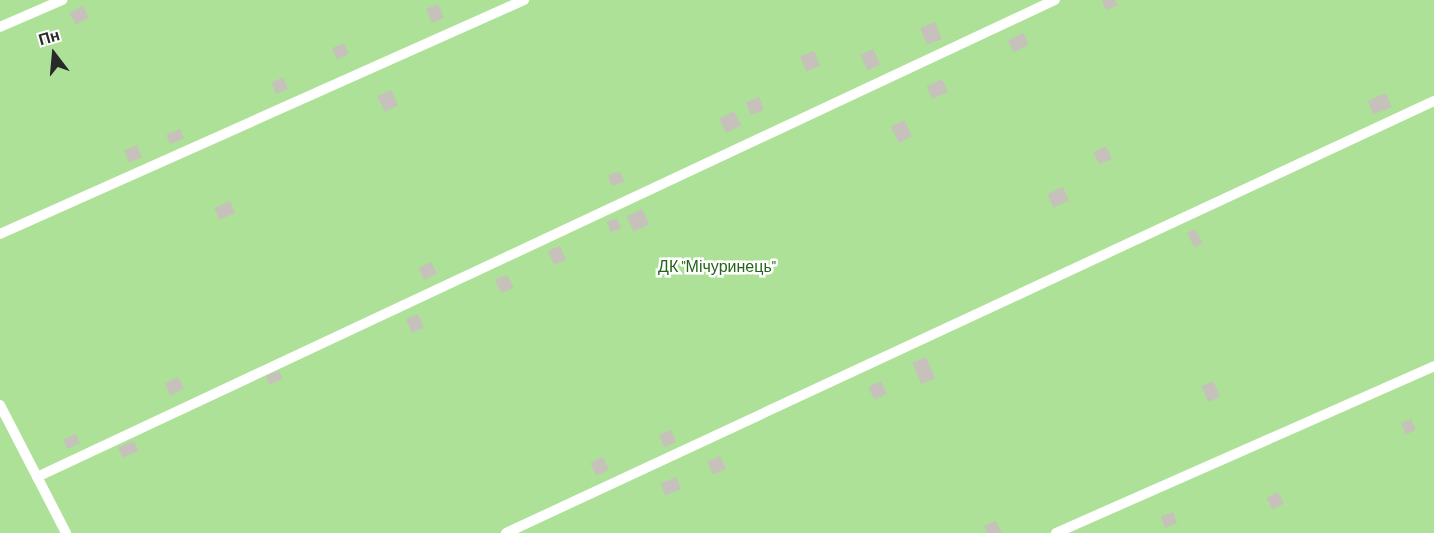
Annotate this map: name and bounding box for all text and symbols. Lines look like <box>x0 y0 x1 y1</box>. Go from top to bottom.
north arrow <box>24 24 84 84</box>
text: Пн <box>36 24 62 48</box>
park label: ДК "Мічуринець" <box>658 256 776 276</box>

